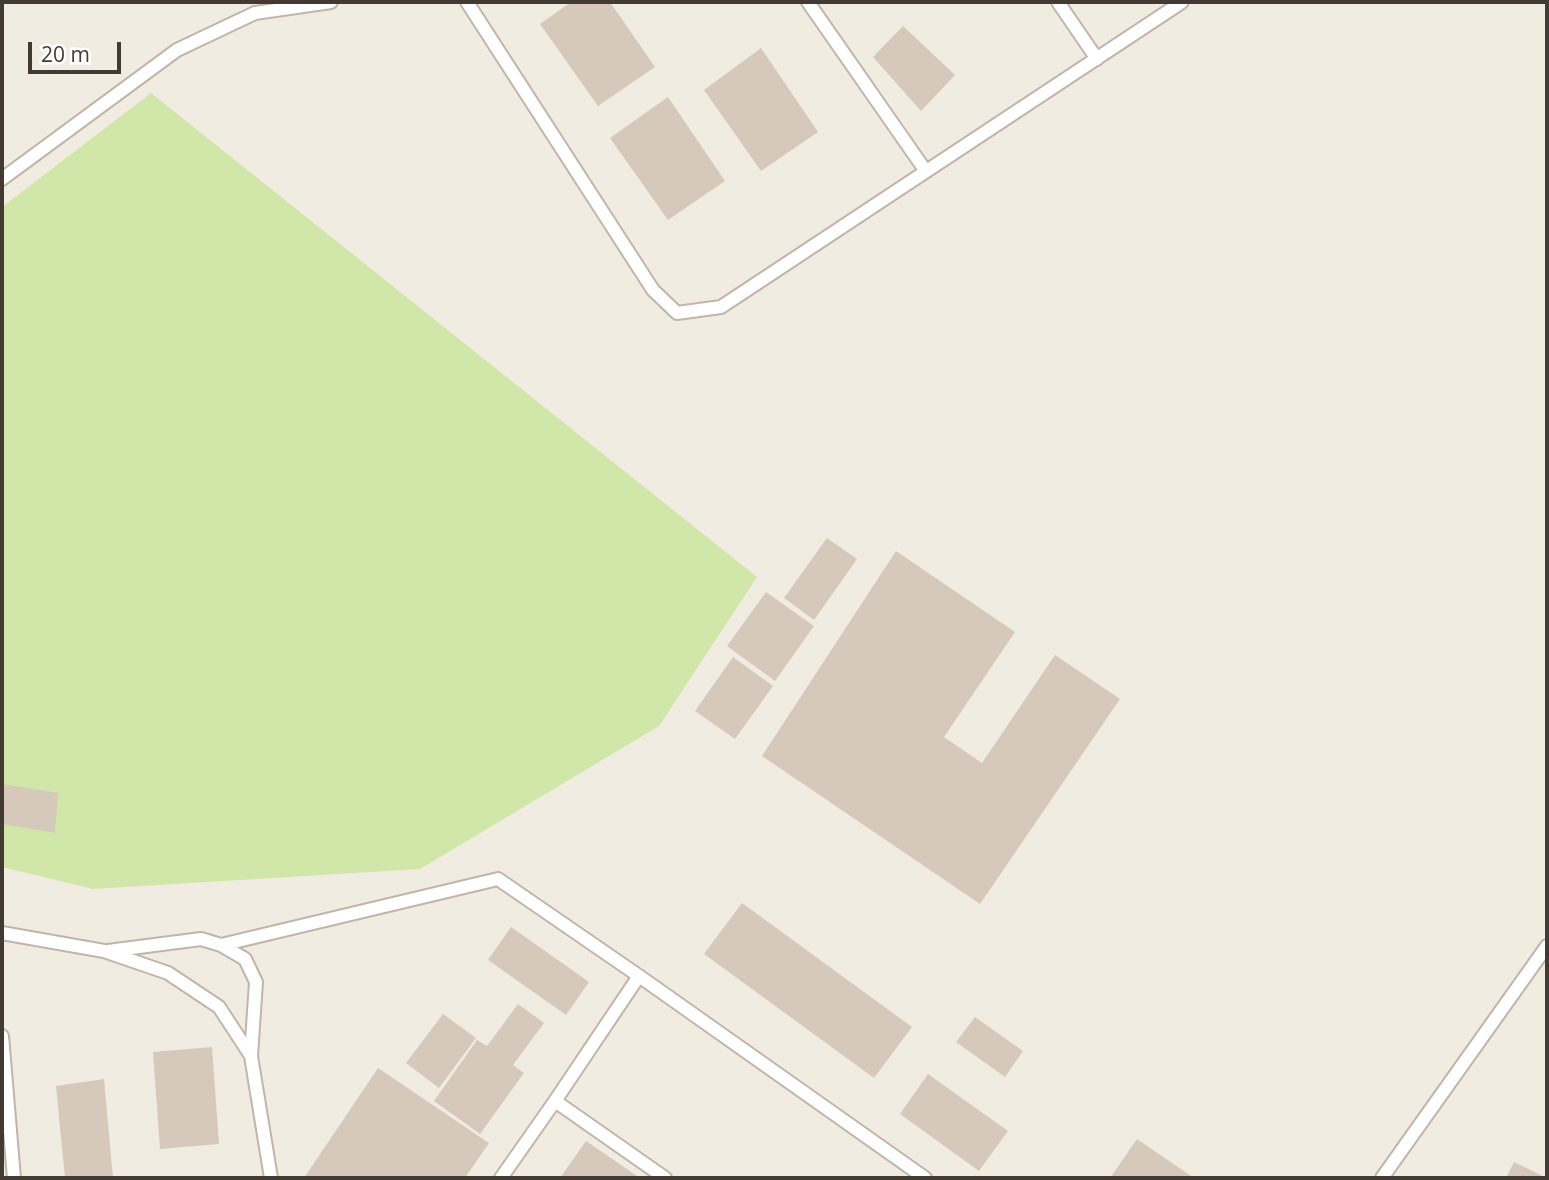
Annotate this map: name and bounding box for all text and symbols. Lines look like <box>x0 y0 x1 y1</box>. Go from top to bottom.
scale bar <box>32 28 124 72</box>
text: 20 m <box>41 40 90 68</box>

